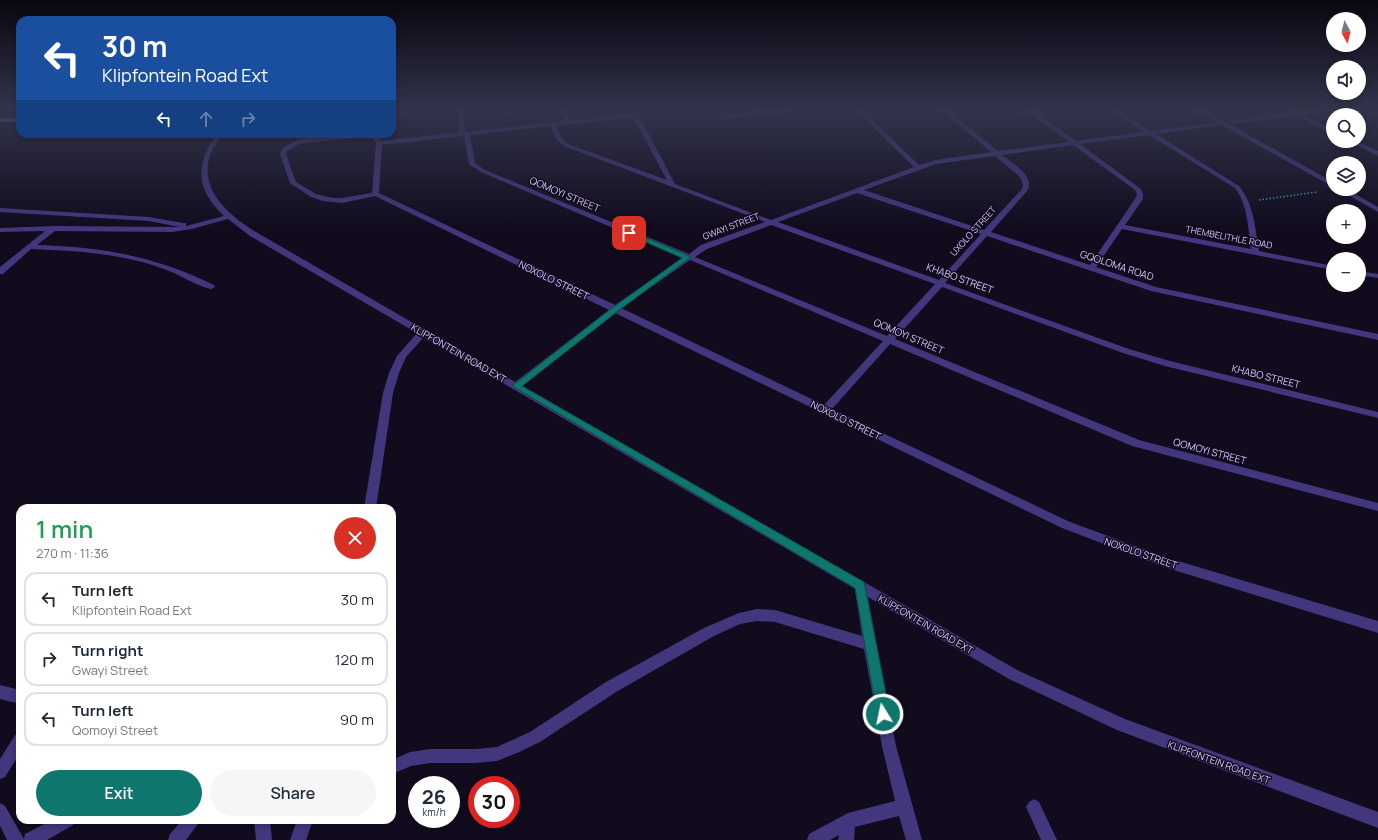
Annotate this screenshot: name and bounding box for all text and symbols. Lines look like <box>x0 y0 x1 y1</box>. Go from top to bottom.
north arrow <box>1326 12 1366 52</box>
map controls <box>1326 12 1366 292</box>
text: 30 m <box>102 27 167 65</box>
icon: left <box>36 32 88 84</box>
button: sound <box>1326 60 1366 100</box>
text: Klipfontein Road Ext <box>102 63 268 87</box>
icon: left <box>153 108 175 130</box>
icon: ahead <box>195 108 217 130</box>
icon: right <box>237 108 259 130</box>
button: search <box>1326 108 1366 148</box>
button: layers <box>1326 156 1366 196</box>
street label: QOMOYI STREET <box>528 173 602 215</box>
street label: UXOLO STREET <box>947 203 999 259</box>
button: + <box>1326 204 1366 244</box>
street label: GWAYI STREET <box>701 209 762 243</box>
pin <box>612 216 646 250</box>
icon: arrive <box>618 222 640 244</box>
street label: THEMBELITHLE ROAD <box>1184 222 1274 252</box>
street label: GQOLOMA ROAD <box>1078 246 1156 284</box>
button: − <box>1326 252 1366 292</box>
street label: NOXOLO STREET <box>517 257 591 303</box>
street label: KHABO STREET <box>925 259 995 297</box>
street label: QOMOYI STREET <box>872 315 946 357</box>
street label: KLIPFONTEIN ROAD EXT <box>409 320 509 386</box>
street label: KHABO STREET <box>1230 361 1302 391</box>
street label: NOXOLO STREET <box>809 397 883 443</box>
street label: QOMOYI STREET <box>1172 434 1248 468</box>
text: 1 min <box>36 512 93 545</box>
button: close <box>334 517 376 559</box>
street label: NOXOLO STREET <box>1103 534 1179 572</box>
text: 270 m · 11:36 <box>36 544 109 562</box>
text: Turn left <box>72 580 134 601</box>
icon: left <box>38 588 60 610</box>
text: 30 m <box>341 589 374 610</box>
street label: KLIPFONTEIN ROAD EXT <box>876 591 976 657</box>
text: Klipfontein Road Ext <box>72 601 192 619</box>
text: Turn right <box>72 640 143 661</box>
icon: right <box>38 648 60 670</box>
text: 120 m <box>335 649 374 670</box>
text: Gwayi Street <box>72 661 148 679</box>
position arrow <box>862 693 904 735</box>
text: Turn left <box>72 700 134 721</box>
icon: left <box>38 708 60 730</box>
text: 90 m <box>340 709 374 730</box>
text: Qomoyi Street <box>72 721 158 739</box>
street label: KLIPFONTEIN ROAD EXT <box>1166 737 1272 787</box>
button: Exit <box>36 770 202 816</box>
button: Share <box>210 770 376 816</box>
speed limit sign: 30 <box>468 776 520 828</box>
text: 26 <box>422 783 446 810</box>
text: km/h <box>422 805 446 819</box>

